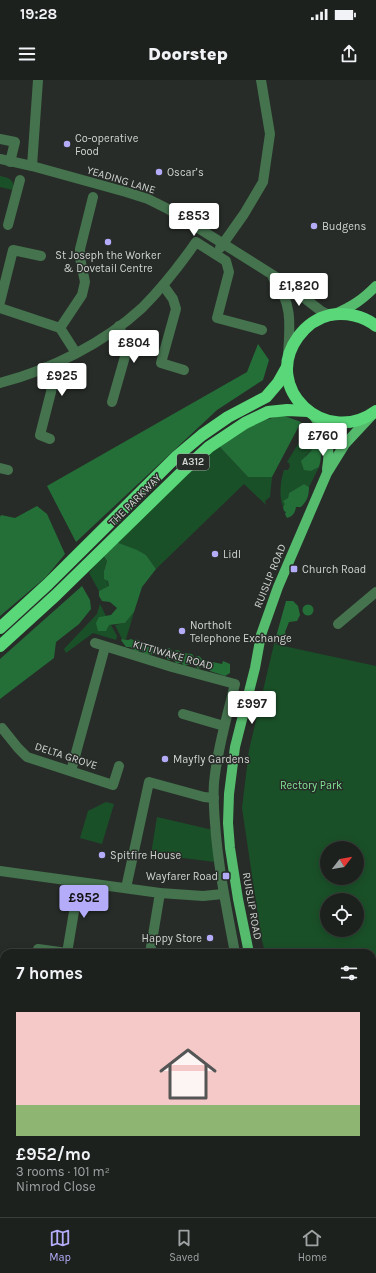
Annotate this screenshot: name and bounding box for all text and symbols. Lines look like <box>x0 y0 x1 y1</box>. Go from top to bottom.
text: 19:28 <box>20 5 57 23</box>
icon: menu <box>16 43 38 65</box>
text: Doorstep <box>148 43 228 65</box>
icon: share <box>338 43 360 65</box>
place label: Co-operative Food <box>75 132 139 158</box>
marker: Co-operative Food <box>62 139 72 149</box>
street label: YEADING LANE <box>85 163 157 197</box>
place label: Oscar’s <box>167 166 204 179</box>
marker: Oscar’s <box>154 167 164 177</box>
pin: £853 <box>170 203 218 237</box>
text: £853 <box>178 208 210 223</box>
place label: Budgens <box>322 220 367 233</box>
marker: Budgens <box>309 221 319 231</box>
marker: St Joseph the Worker & Dovetail Centre <box>103 237 113 247</box>
place label: St Joseph the Worker & Dovetail Centre <box>55 249 161 275</box>
pin: £1,820 <box>266 273 332 307</box>
text: £1,820 <box>279 278 319 293</box>
pin: £804 <box>110 330 158 364</box>
text: £804 <box>118 335 150 350</box>
pin: £925 <box>38 363 86 397</box>
text: £925 <box>46 368 78 383</box>
pin: £760 <box>299 423 347 457</box>
text: £760 <box>308 428 338 443</box>
road number: A312 <box>177 454 209 470</box>
street label: THE PARKWAY <box>106 471 164 529</box>
street label: RUISLIP ROAD <box>251 542 289 610</box>
place label: Lidl <box>223 548 241 561</box>
marker: Lidl <box>210 549 220 559</box>
place label: Church Road <box>302 563 366 576</box>
marker: Church Road <box>289 564 299 574</box>
place label: Northolt Telephone Exchange <box>190 619 292 645</box>
marker: Northolt Telephone Exchange <box>177 626 187 636</box>
street label: KITTIWAKE ROAD <box>132 637 214 673</box>
pin: £997 <box>228 691 276 725</box>
text: £997 <box>237 696 267 711</box>
street label: DELTA GROVE <box>33 740 99 772</box>
place label: Mayfly Gardens <box>173 753 250 766</box>
marker: Mayfly Gardens <box>160 754 170 764</box>
park label: Rectory Park <box>280 779 342 792</box>
north arrow <box>320 841 364 885</box>
map controls <box>320 841 364 937</box>
place label: Spitfire House <box>110 849 182 862</box>
marker: Spitfire House <box>97 850 107 860</box>
place label: Wayfarer Road <box>146 870 218 883</box>
marker: Wayfarer Road <box>221 871 231 881</box>
street label: RUISLIP ROAD <box>240 871 264 941</box>
pin: £952 <box>60 885 108 919</box>
text: £952 <box>68 890 100 905</box>
button: locate <box>320 893 364 937</box>
place label: Happy Store <box>142 932 202 945</box>
marker: Happy Store <box>205 933 215 943</box>
icon: filters <box>338 962 360 984</box>
text: 7 homes <box>16 963 83 983</box>
icon: home <box>152 1038 224 1110</box>
text: £952/mo <box>16 1144 91 1164</box>
text: 3 rooms · 101 m² <box>16 1164 110 1179</box>
text: Nimrod Close <box>16 1179 96 1194</box>
tab: Map <box>49 1227 71 1264</box>
tab: Saved <box>169 1227 200 1264</box>
tab: Home <box>298 1227 327 1264</box>

